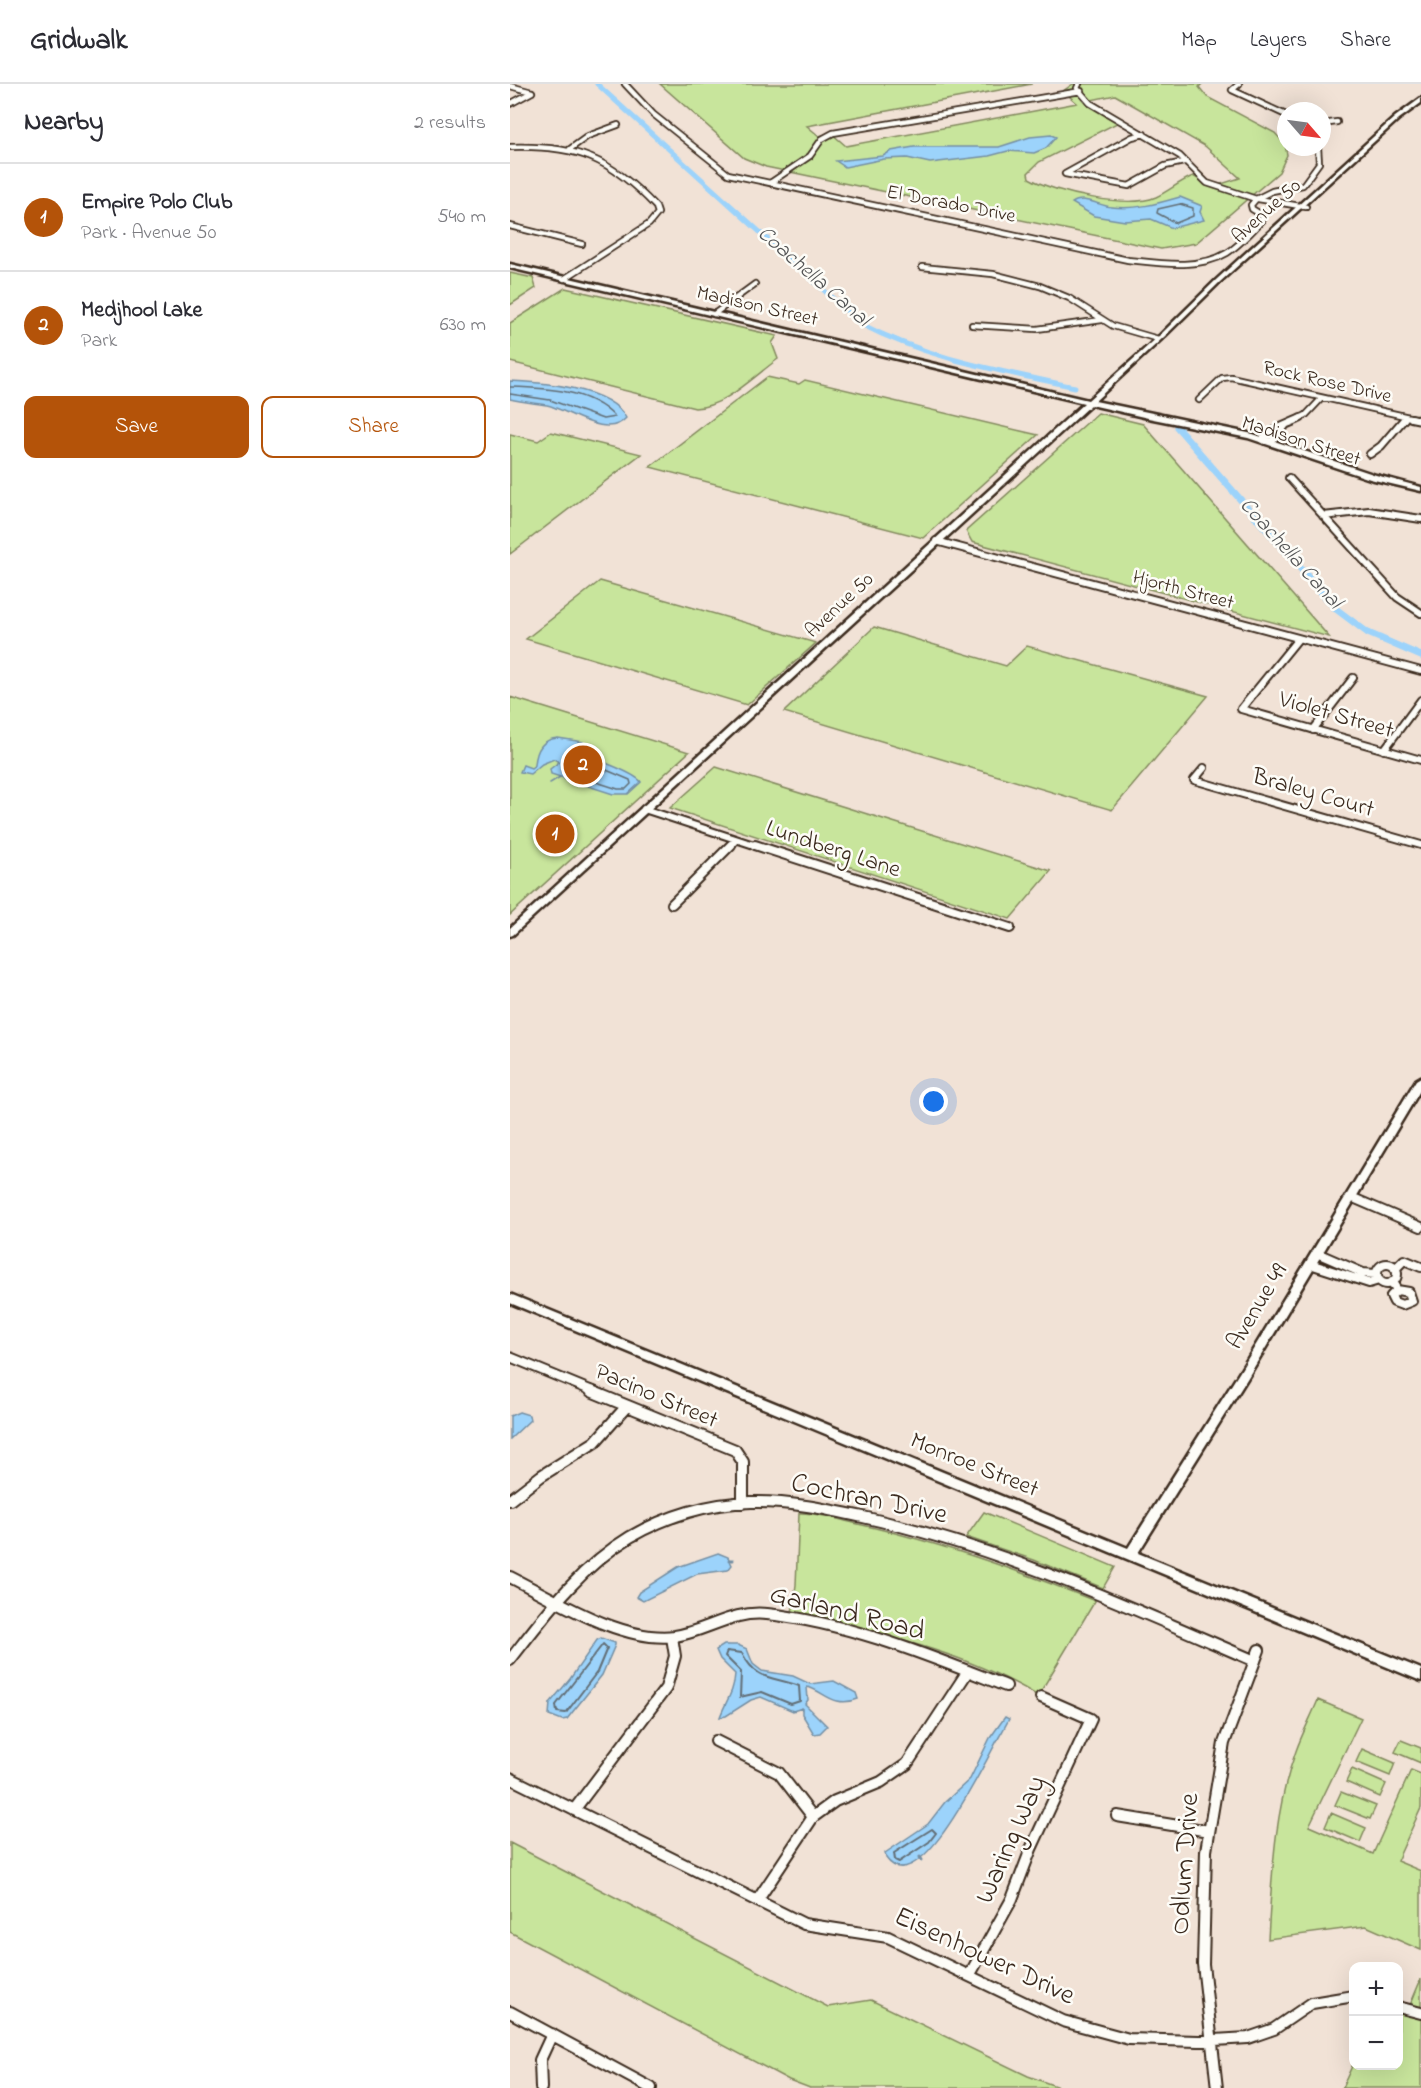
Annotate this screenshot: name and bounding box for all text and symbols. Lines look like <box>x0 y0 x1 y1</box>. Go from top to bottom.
text: Gridwalk <box>30 21 127 62</box>
text: Map <box>1181 26 1217 56</box>
text: Layers <box>1250 26 1307 56</box>
text: Share <box>1340 26 1391 56</box>
north arrow <box>1277 102 1331 156</box>
text: Nearby <box>24 104 103 142</box>
text: 2 results <box>414 109 486 138</box>
street label: Avenue 50 <box>1226 173 1309 251</box>
street label: El Dorado Drive <box>884 178 1018 232</box>
text: Empire Polo Club <box>81 187 232 219</box>
text: 1 <box>40 203 47 232</box>
text: 540 m <box>437 203 486 232</box>
text: Park · Avenue 50 <box>81 219 216 248</box>
water label: Coachella Canal <box>749 219 878 337</box>
street label: Madison Street <box>694 279 821 335</box>
text: Medjhool Lake <box>81 295 202 327</box>
text: 2 <box>39 311 48 340</box>
text: 630 m <box>440 311 486 340</box>
text: Park <box>81 327 117 356</box>
street label: Rock Rose Drive <box>1260 354 1394 412</box>
button: Save <box>24 396 249 458</box>
button: Share <box>261 396 486 458</box>
street label: Madison Street <box>1238 409 1365 475</box>
water label: Coachella Canal <box>1231 491 1350 619</box>
street label: Hjorth Street <box>1129 564 1237 619</box>
street label: Avenue 50 <box>799 566 881 646</box>
street label: Violet Street <box>1274 683 1397 749</box>
pin: 2 <box>564 742 602 788</box>
street label: Braley Court <box>1247 760 1378 829</box>
pin: 1 <box>536 812 574 856</box>
street label: Lundberg Lane <box>761 812 905 888</box>
your location <box>919 1087 948 1116</box>
street label: Avenue 49 <box>1219 1257 1298 1357</box>
street label: Pacino Street <box>589 1355 723 1439</box>
street label: Monroe Street <box>904 1424 1044 1508</box>
street label: Cochran Drive <box>787 1463 951 1537</box>
street label: Garland Road <box>765 1575 929 1653</box>
street label: Waring Way <box>966 1769 1058 1911</box>
street label: Odlum Drive <box>1161 1791 1211 1936</box>
street label: Eisenhower Drive <box>887 1897 1082 2017</box>
map controls <box>1349 1962 1403 2070</box>
button: + <box>1349 1962 1403 2016</box>
button: − <box>1349 2016 1403 2070</box>

